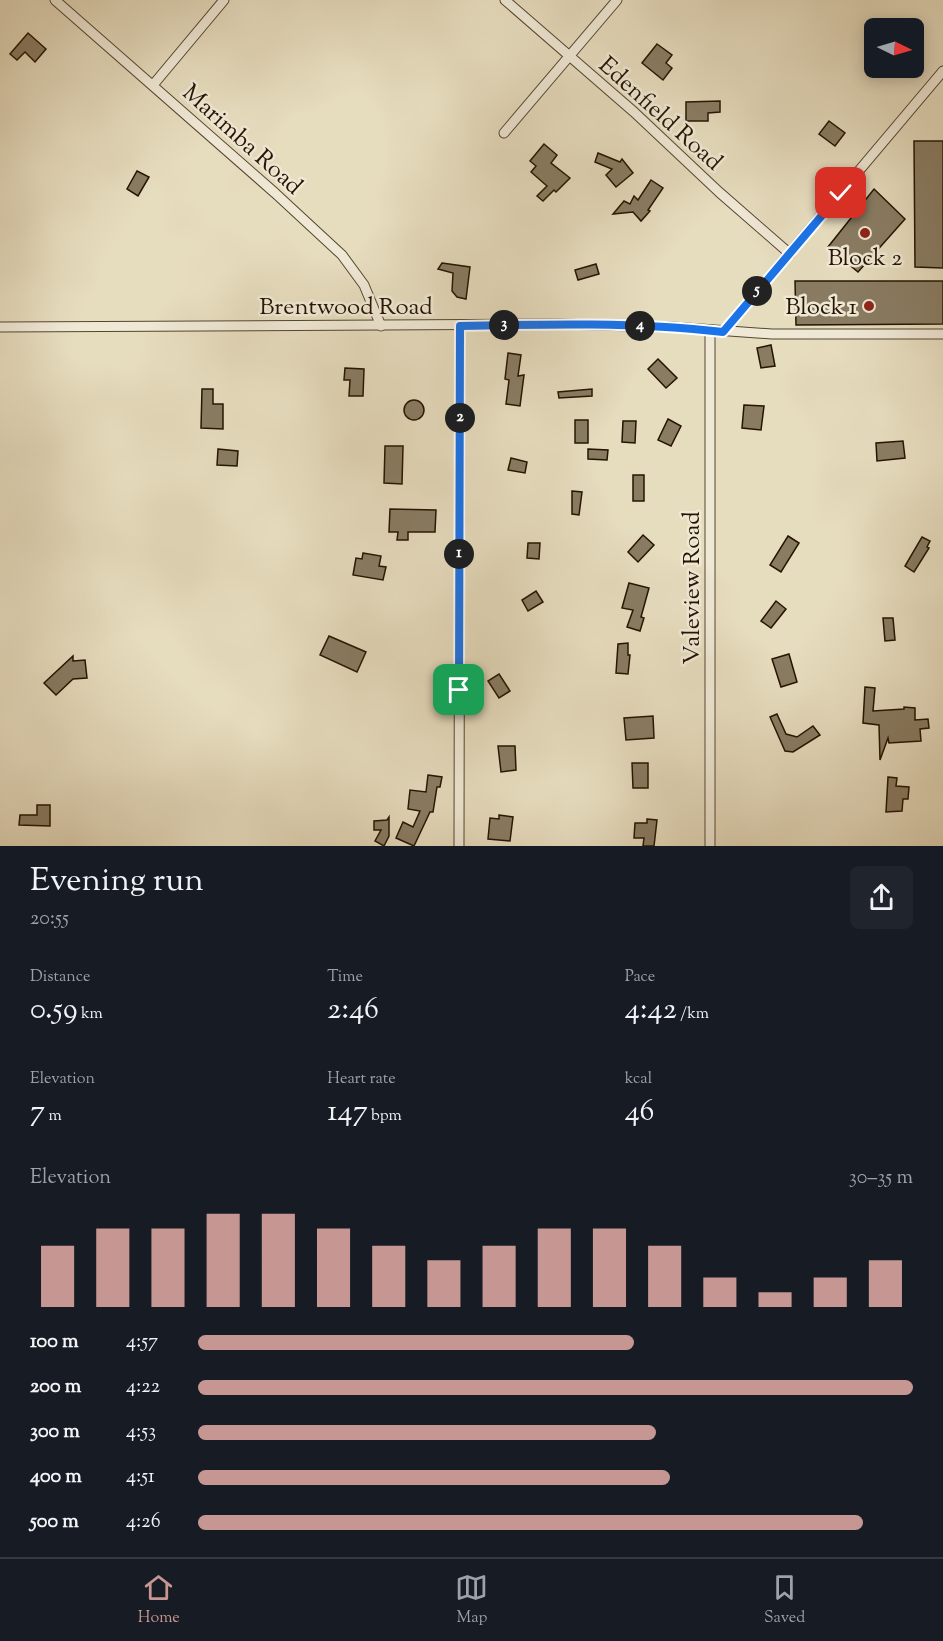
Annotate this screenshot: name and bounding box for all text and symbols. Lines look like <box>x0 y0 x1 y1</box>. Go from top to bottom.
north arrow <box>864 18 924 78</box>
map controls <box>864 18 924 78</box>
street label: Edenfield Road <box>590 50 729 180</box>
street label: Marimba Road <box>174 77 310 204</box>
pin <box>815 167 866 218</box>
icon: check <box>824 176 857 209</box>
marker: Block 2 <box>858 226 872 240</box>
place label: Block 2 <box>828 242 902 276</box>
pin: 5 <box>742 276 772 306</box>
text: 5 <box>754 279 760 302</box>
street label: Brentwood Road <box>259 291 433 325</box>
place label: Block 1 <box>785 291 857 325</box>
marker: Block 1 <box>862 299 876 313</box>
pin: 3 <box>489 310 519 340</box>
pin: 4 <box>625 311 655 341</box>
text: 3 <box>501 313 507 336</box>
text: 4 <box>636 314 644 337</box>
pin: 2 <box>445 403 475 433</box>
text: 2 <box>456 406 464 429</box>
street label: Valeview Road <box>676 511 710 665</box>
pin: 1 <box>444 539 474 569</box>
text: 1 <box>456 542 462 565</box>
pin <box>433 664 484 715</box>
icon: arrive <box>442 673 475 706</box>
text: Evening run <box>30 858 204 906</box>
button: share <box>850 866 913 929</box>
text: 20:55 <box>30 905 69 934</box>
text: Distance <box>30 966 90 989</box>
text: Time <box>327 966 363 989</box>
text: Pace <box>625 966 655 989</box>
text: 0.59 <box>30 989 77 1032</box>
text: 2:46 <box>327 989 379 1032</box>
text: 4:42 <box>625 989 677 1032</box>
text: km <box>77 1003 103 1026</box>
text: /km <box>677 1003 709 1026</box>
text: Elevation <box>30 1068 95 1091</box>
text: Heart rate <box>327 1068 396 1091</box>
text: kcal <box>625 1068 652 1091</box>
text: 7 <box>30 1091 45 1134</box>
text: 147 <box>327 1091 368 1134</box>
text: 46 <box>625 1091 654 1134</box>
text: m <box>45 1105 62 1128</box>
text: bpm <box>368 1105 402 1128</box>
text: Elevation <box>30 1164 111 1193</box>
text: 30–35 m <box>849 1164 913 1193</box>
text: 100 m <box>30 1328 79 1357</box>
text: 4:57 <box>126 1328 158 1357</box>
text: 200 m <box>30 1373 81 1402</box>
text: 4:22 <box>126 1373 160 1402</box>
text: 300 m <box>30 1418 80 1447</box>
text: 4:53 <box>126 1418 156 1447</box>
text: 400 m <box>30 1463 82 1492</box>
text: 4:51 <box>126 1463 155 1492</box>
text: 500 m <box>30 1508 79 1537</box>
text: 4:26 <box>126 1508 161 1537</box>
tab: Home <box>138 1571 180 1630</box>
tab: Map <box>455 1571 488 1630</box>
tab: Saved <box>764 1571 805 1630</box>

